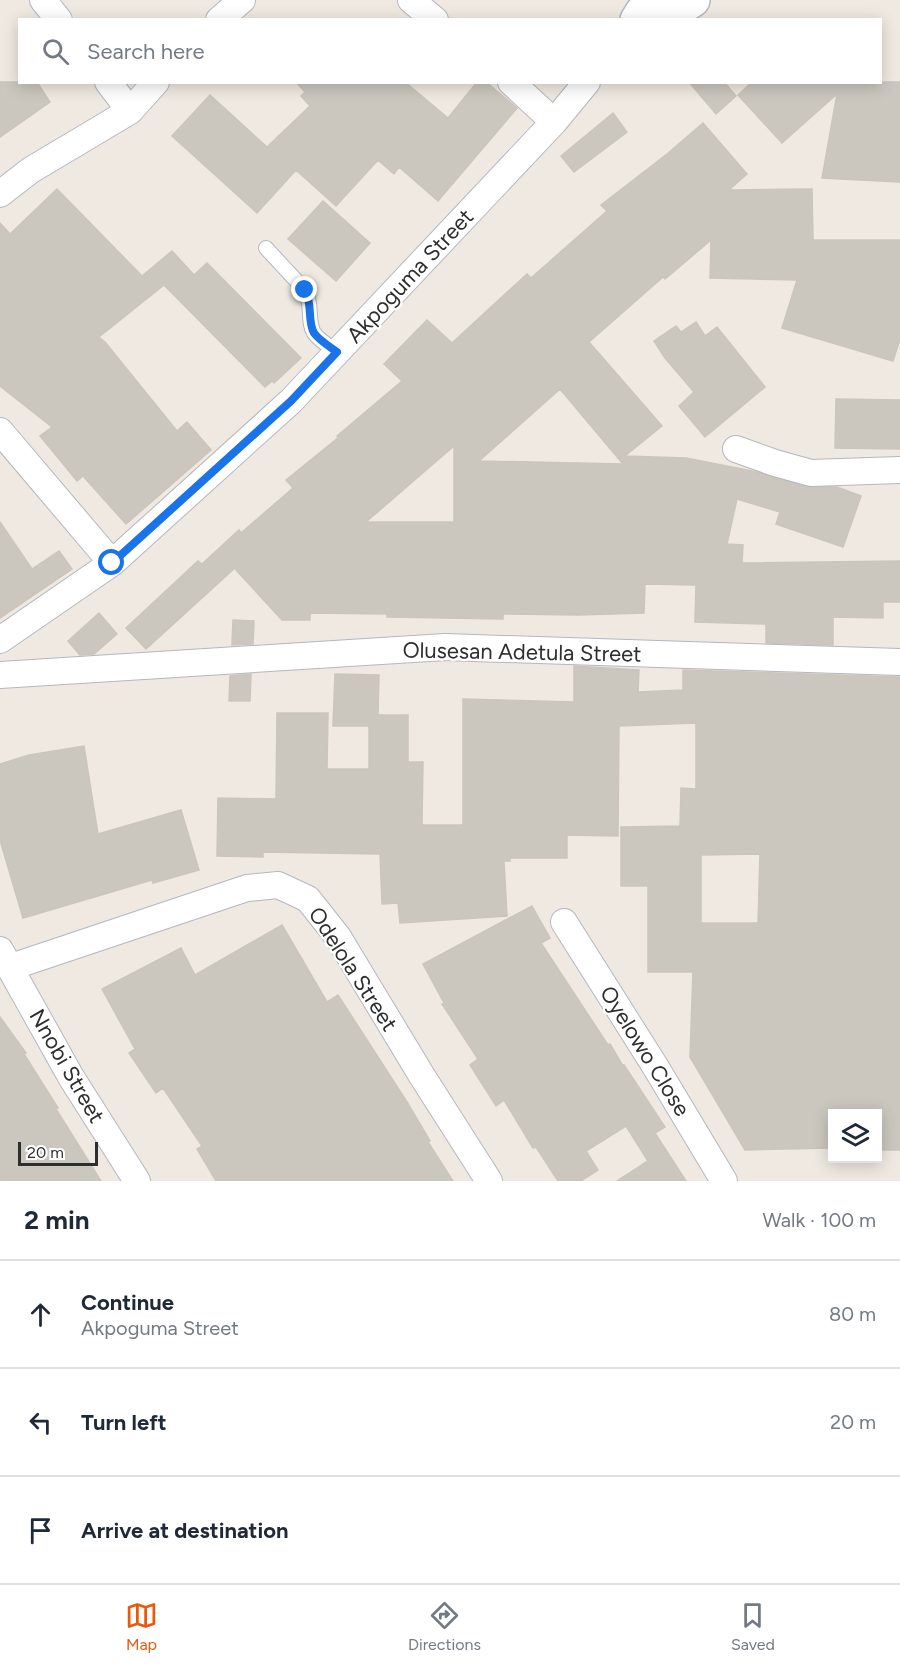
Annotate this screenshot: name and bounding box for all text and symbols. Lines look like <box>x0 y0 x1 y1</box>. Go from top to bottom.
search box <box>18 18 882 84</box>
icon: search <box>39 35 72 68</box>
text: Search here <box>87 38 205 65</box>
street label: Akpoguma Street <box>341 203 479 349</box>
route end <box>291 276 317 302</box>
route start <box>98 549 124 575</box>
street label: Olusesan Adetula Street <box>402 636 642 668</box>
street label: Odelola Street <box>303 902 403 1036</box>
street label: Oyelowo Close <box>594 981 696 1121</box>
street label: Nnobi Street <box>24 1004 110 1128</box>
map controls <box>828 1109 882 1163</box>
button: layers <box>828 1109 882 1163</box>
scale bar <box>18 1139 98 1166</box>
text: 20 m <box>27 1143 64 1162</box>
text: 2 min <box>24 1204 90 1236</box>
text: Walk · 100 m <box>762 1208 876 1232</box>
text: Continue <box>81 1289 174 1316</box>
icon: ahead <box>24 1298 57 1331</box>
text: 80 m <box>829 1302 876 1326</box>
text: Akpoguma Street <box>81 1316 239 1340</box>
icon: left <box>24 1406 57 1439</box>
text: Turn left <box>81 1409 167 1436</box>
text: 20 m <box>830 1410 876 1434</box>
icon: arrive <box>24 1514 57 1547</box>
text: Arrive at destination <box>81 1517 289 1544</box>
tab: Map <box>125 1599 158 1654</box>
tab: Directions <box>408 1599 481 1654</box>
tab: Saved <box>731 1599 775 1654</box>

